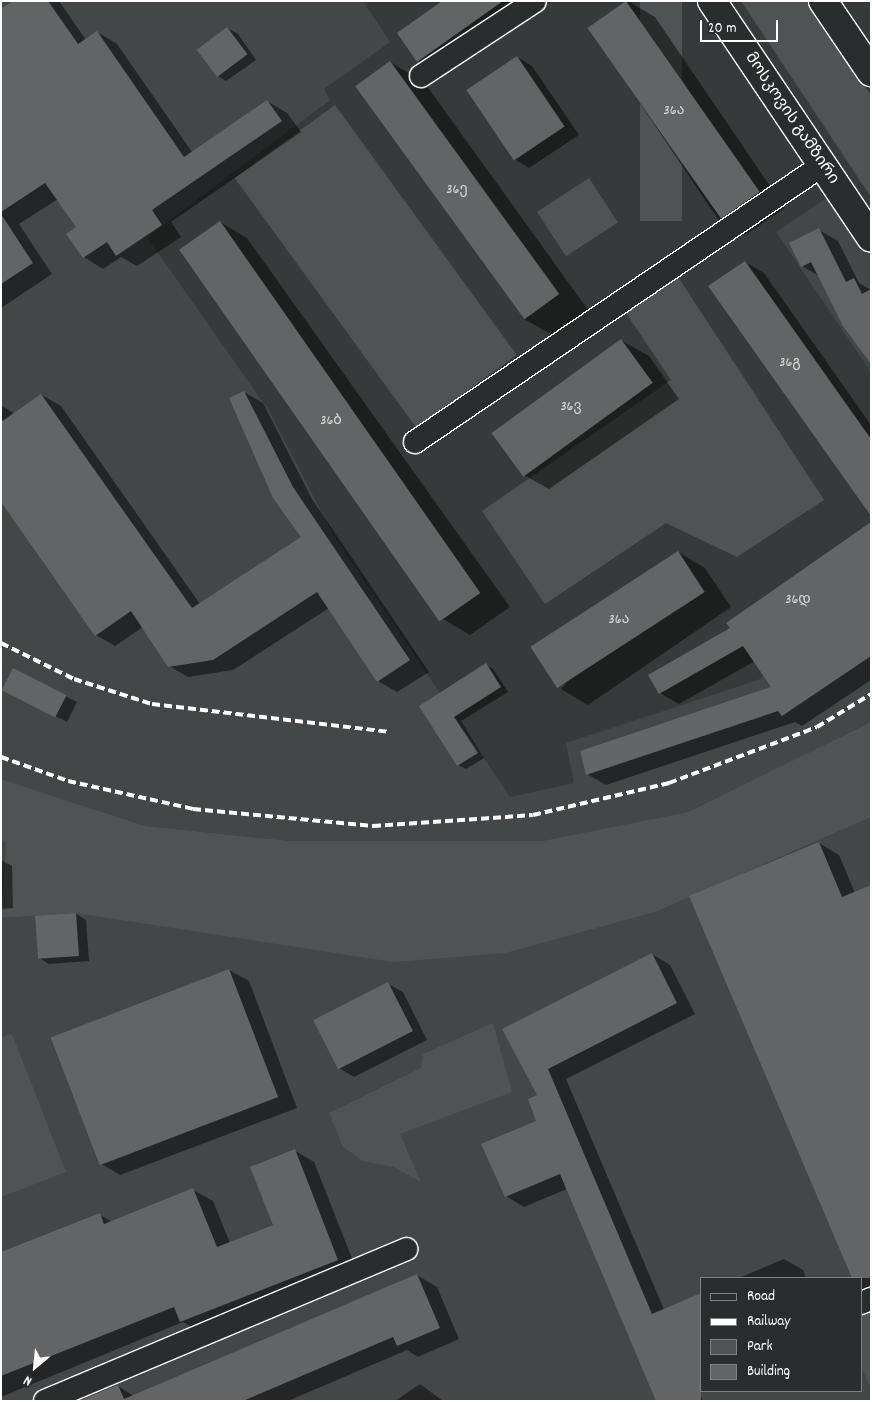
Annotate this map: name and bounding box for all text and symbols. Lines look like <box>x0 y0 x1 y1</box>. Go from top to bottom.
scale bar <box>702 10 780 42</box>
text: 20 m <box>708 18 736 40</box>
street label: მოსკოვის გამზირი <box>740 50 842 188</box>
house number: 36ა <box>664 103 684 119</box>
house number: 36ე <box>446 182 468 198</box>
house number: 36გ <box>779 355 801 371</box>
house number: 36ვ <box>560 399 582 415</box>
house number: 36ბ <box>320 413 342 429</box>
house number: 36დ <box>785 592 811 608</box>
house number: 36ა <box>609 612 629 628</box>
legend <box>700 1277 862 1392</box>
text: Road <box>747 1286 775 1308</box>
text: Railway <box>747 1311 790 1333</box>
text: Park <box>747 1336 773 1358</box>
north arrow <box>10 1342 60 1392</box>
text: Building <box>747 1361 790 1383</box>
text: N <box>20 1370 36 1391</box>

